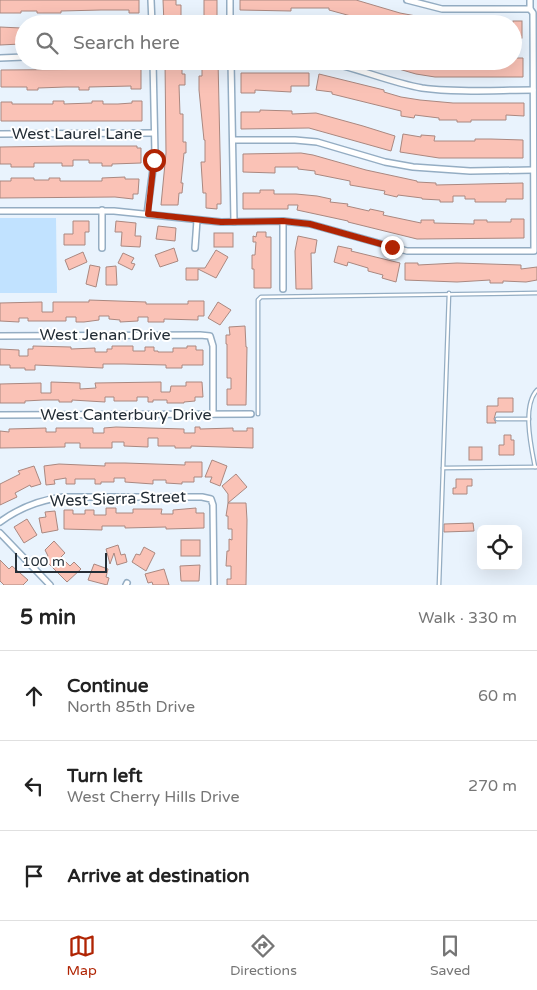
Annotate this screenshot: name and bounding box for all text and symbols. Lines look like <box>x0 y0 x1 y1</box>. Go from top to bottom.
search box <box>15 15 522 70</box>
icon: search <box>33 29 61 57</box>
text: Search here <box>73 32 180 54</box>
street label: West Laurel Lane <box>12 124 142 144</box>
route start <box>143 149 166 172</box>
route end <box>381 236 404 259</box>
street label: West Jenan Drive <box>40 325 170 345</box>
street label: West Canterbury Drive <box>40 405 212 425</box>
street label: West Sierra Street <box>50 487 186 511</box>
map controls <box>477 525 522 570</box>
button: locate <box>477 525 522 570</box>
scale bar <box>15 550 108 573</box>
text: 100 m <box>22 553 65 570</box>
text: 5 min <box>20 605 76 630</box>
text: Walk · 330 m <box>418 608 517 628</box>
text: Continue <box>67 675 149 697</box>
icon: ahead <box>20 682 48 710</box>
text: 60 m <box>478 686 517 706</box>
text: North 85th Drive <box>67 697 195 717</box>
text: Turn left <box>67 765 143 787</box>
icon: left <box>20 772 48 800</box>
text: 270 m <box>468 776 517 796</box>
text: West Cherry Hills Drive <box>67 787 239 807</box>
icon: arrive <box>20 862 48 890</box>
text: Arrive at destination <box>67 865 250 887</box>
tab: Map <box>67 932 97 979</box>
tab: Directions <box>230 932 297 979</box>
tab: Saved <box>430 932 470 979</box>

